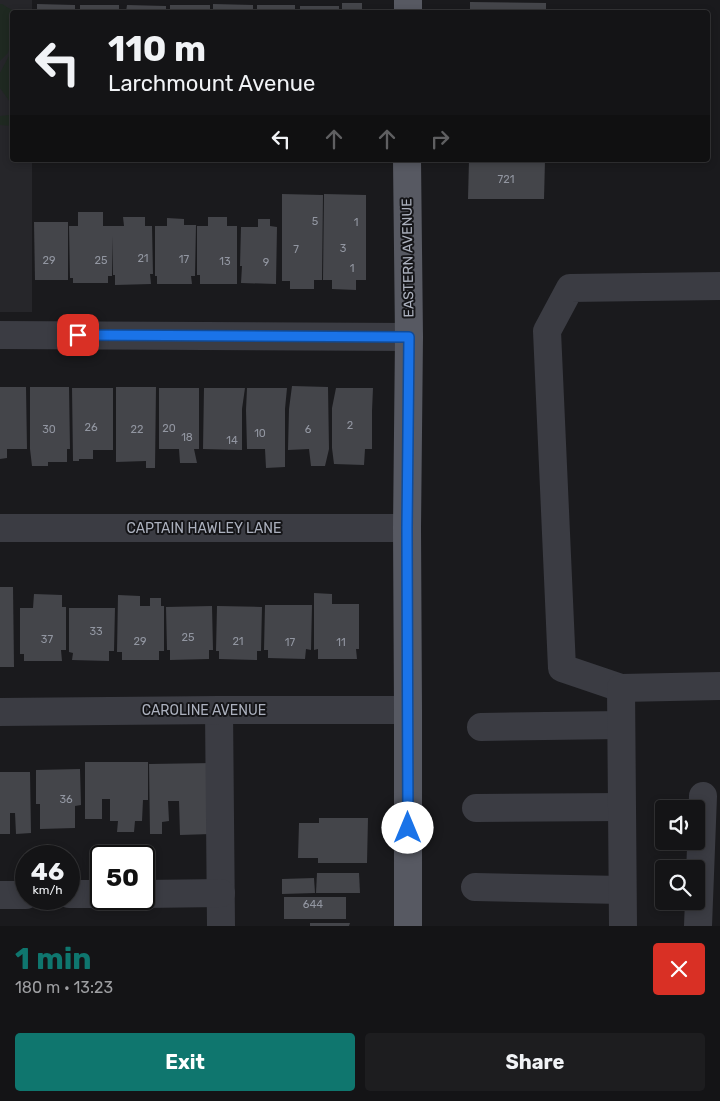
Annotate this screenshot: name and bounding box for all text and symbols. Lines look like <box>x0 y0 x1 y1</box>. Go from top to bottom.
text: 110 m <box>108 28 206 70</box>
icon: left <box>25 30 90 95</box>
text: Larchmount Avenue <box>108 70 315 97</box>
icon: left <box>267 125 295 153</box>
icon: ahead <box>320 125 348 153</box>
icon: ahead <box>373 125 401 153</box>
icon: right <box>426 125 454 153</box>
house number: 721 <box>498 173 514 186</box>
street label: EASTERN AVENUE <box>398 198 418 318</box>
house number: 5 <box>312 215 319 228</box>
house number: 1 <box>354 216 358 229</box>
house number: 3 <box>340 242 347 255</box>
house number: 7 <box>293 243 299 256</box>
house number: 21 <box>137 252 149 265</box>
house number: 17 <box>179 253 190 266</box>
house number: 29 <box>43 254 55 267</box>
house number: 25 <box>95 254 108 267</box>
house number: 13 <box>219 255 231 268</box>
house number: 9 <box>263 256 269 269</box>
house number: 1 <box>350 262 354 275</box>
pin <box>57 314 99 356</box>
icon: arrive <box>64 321 92 349</box>
house number: 2 <box>347 419 353 432</box>
house number: 26 <box>84 421 98 434</box>
house number: 20 <box>162 422 176 435</box>
house number: 30 <box>42 423 56 436</box>
house number: 22 <box>131 423 143 436</box>
house number: 6 <box>305 423 312 436</box>
house number: 10 <box>254 427 266 440</box>
house number: 18 <box>181 431 193 444</box>
house number: 14 <box>226 434 238 447</box>
street label: CAPTAIN HAWLEY LANE <box>126 520 282 537</box>
house number: 33 <box>89 625 103 638</box>
house number: 25 <box>182 631 195 644</box>
house number: 37 <box>41 633 53 646</box>
house number: 29 <box>134 635 146 648</box>
house number: 21 <box>232 635 244 648</box>
house number: 17 <box>285 636 296 649</box>
house number: 11 <box>336 636 346 649</box>
street label: CAROLINE AVENUE <box>142 702 266 719</box>
house number: 36 <box>59 793 73 806</box>
map controls <box>655 800 705 910</box>
button: sound <box>655 800 705 850</box>
position arrow <box>381 801 433 853</box>
speed limit sign: 50 <box>90 845 155 910</box>
text: 46 <box>31 857 64 886</box>
button: search <box>655 860 705 910</box>
text: km/h <box>33 883 62 897</box>
house number: 644 <box>303 898 323 911</box>
text: 1 min <box>15 941 92 977</box>
button: close <box>653 943 705 995</box>
text: 180 m · 13:23 <box>15 978 113 997</box>
button: Exit <box>15 1033 355 1091</box>
button: Share <box>365 1033 705 1091</box>

